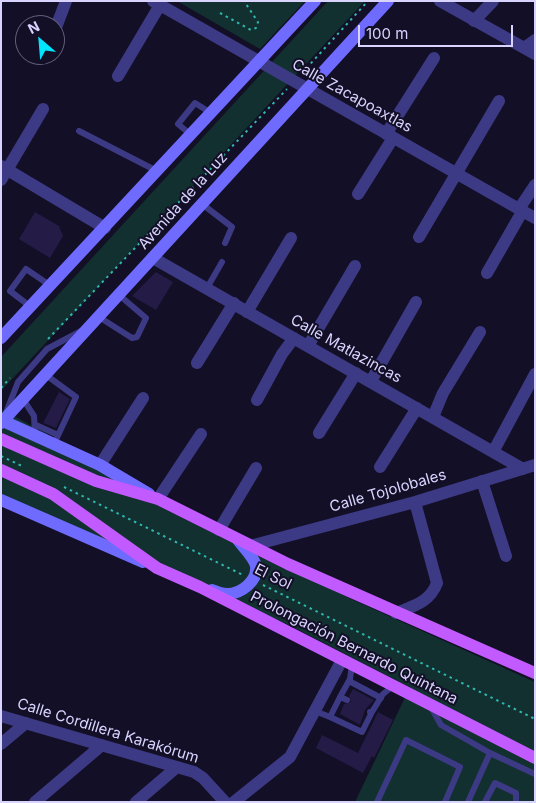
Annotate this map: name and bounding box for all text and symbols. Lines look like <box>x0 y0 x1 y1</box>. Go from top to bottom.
north arrow <box>15 15 65 65</box>
scale bar <box>361 15 516 47</box>
text: N <box>25 17 42 37</box>
text: 100 m <box>366 24 408 43</box>
street label: Calle Zacapoaxtlas <box>289 55 415 137</box>
street label: Avenida de la Luz <box>135 149 231 253</box>
street label: Calle Matlazincas <box>287 311 405 387</box>
street label: Calle Tojolobales <box>328 466 448 516</box>
street label: El Sol <box>251 560 295 594</box>
street label: Prolongación Bernardo Quintana <box>247 588 461 708</box>
street label: Calle Cordillera Karakórum <box>15 695 201 767</box>

